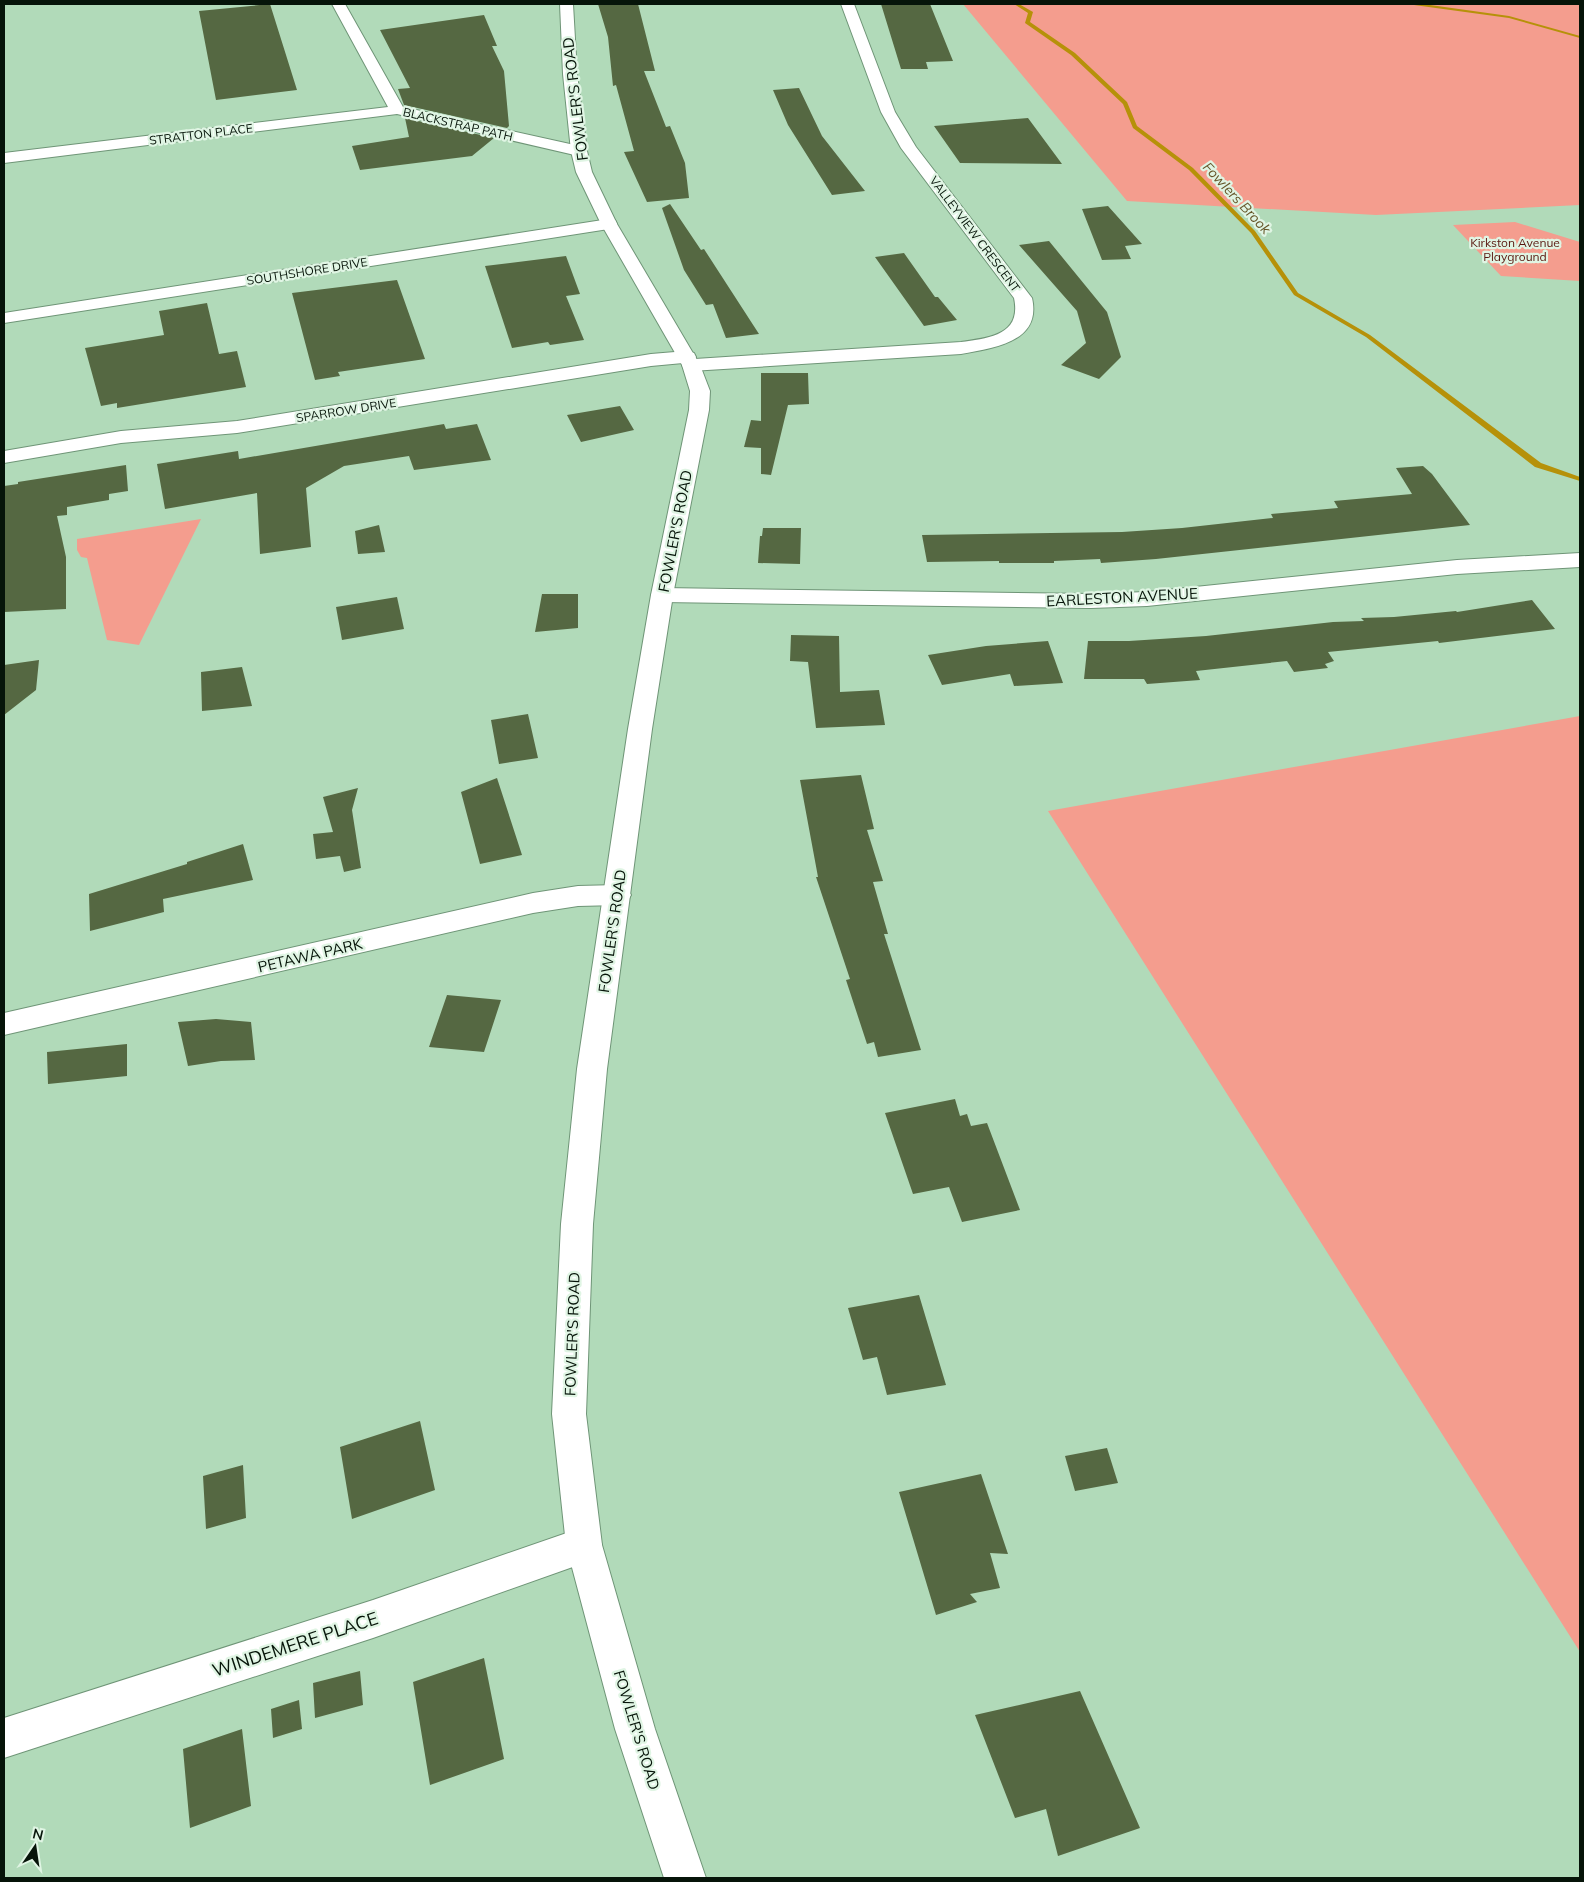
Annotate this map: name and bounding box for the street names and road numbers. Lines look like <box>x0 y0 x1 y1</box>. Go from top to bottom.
street label: FOWLER'S ROAD <box>558 36 592 162</box>
street label: BLACKSTRAP PATH <box>402 104 514 144</box>
street label: STRATTON PLACE <box>148 120 254 148</box>
street label: VALLEYVIEW CRESCENT <box>926 173 1024 296</box>
street label: SOUTHSHORE DRIVE <box>245 254 369 288</box>
street label: SPARROW DRIVE <box>295 395 397 425</box>
street label: FOWLER'S ROAD <box>654 468 696 594</box>
street label: EARLESTON AVENUE <box>1046 584 1198 610</box>
street label: FOWLER'S ROAD <box>594 868 630 994</box>
street label: PETAWA PARK <box>256 934 365 976</box>
street label: FOWLER'S ROAD <box>560 1272 584 1396</box>
street label: WINDEMERE PLACE <box>209 1606 381 1682</box>
street label: FOWLER'S ROAD <box>610 1668 664 1792</box>

